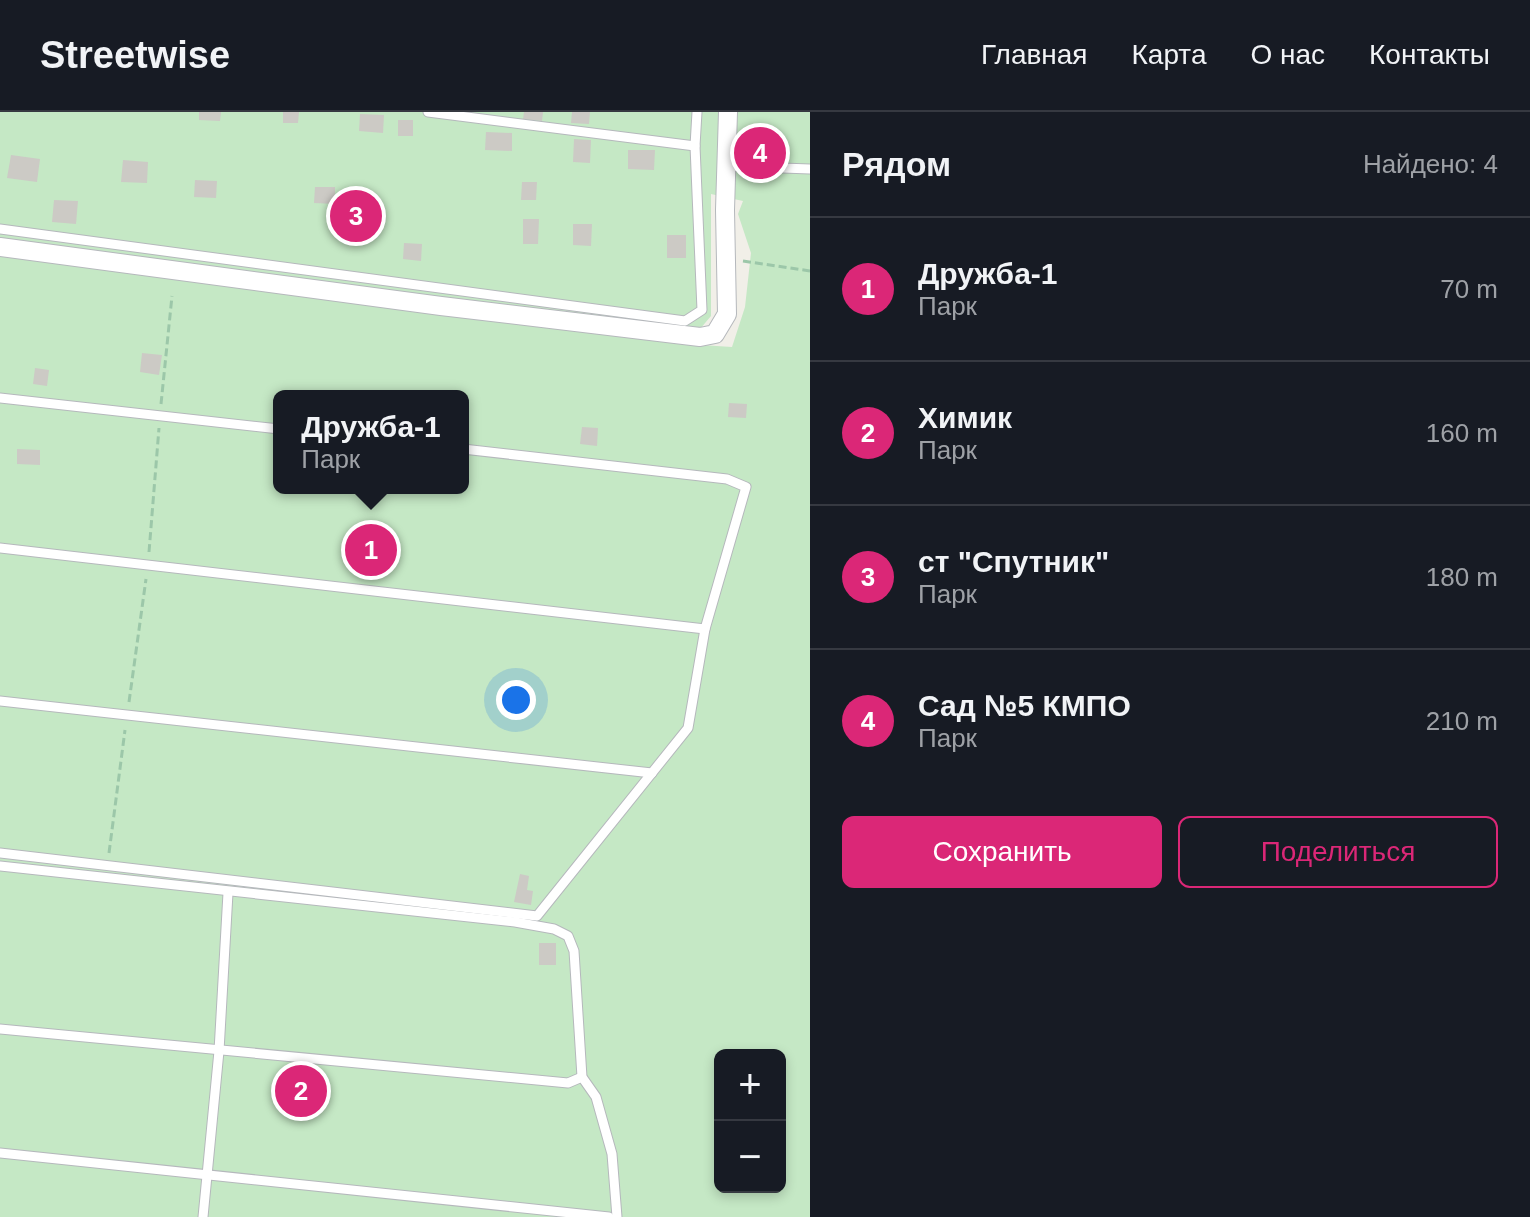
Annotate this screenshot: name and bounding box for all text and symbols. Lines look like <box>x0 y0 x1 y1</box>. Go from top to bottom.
text: Streetwise <box>40 34 230 76</box>
text: Главная <box>981 39 1088 70</box>
text: Карта <box>1132 39 1206 70</box>
text: О нас <box>1250 39 1325 70</box>
text: Контакты <box>1369 39 1490 70</box>
pin: 4 <box>734 123 786 183</box>
text: Рядом <box>842 145 951 183</box>
text: Найдено: 4 <box>1363 149 1498 179</box>
pin: 3 <box>330 186 382 246</box>
text: Дружба-1 <box>918 257 1058 290</box>
text: 1 <box>861 274 875 304</box>
text: 70 m <box>1440 274 1498 304</box>
text: Парк <box>918 291 977 321</box>
popup <box>273 390 469 494</box>
text: Химик <box>918 401 1012 434</box>
text: Дружба-1 <box>301 410 441 443</box>
text: 2 <box>861 418 875 448</box>
text: 160 m <box>1426 418 1498 448</box>
text: Парк <box>918 435 977 465</box>
text: Парк <box>301 444 360 474</box>
pin: 1 <box>345 520 397 580</box>
text: ст "Спутник" <box>918 545 1109 578</box>
text: 3 <box>861 562 875 592</box>
text: 180 m <box>1426 562 1498 592</box>
text: Парк <box>918 579 977 609</box>
your location <box>496 680 536 720</box>
text: Сад №5 КМПО <box>918 689 1131 722</box>
text: 4 <box>861 706 875 736</box>
text: 210 m <box>1426 706 1498 736</box>
text: Парк <box>918 723 977 753</box>
button: Сохранить <box>842 816 1162 888</box>
button: Поделиться <box>1178 816 1498 888</box>
map controls <box>714 1049 786 1193</box>
button: + <box>714 1049 786 1121</box>
pin: 2 <box>275 1061 327 1121</box>
button: − <box>714 1121 786 1193</box>

